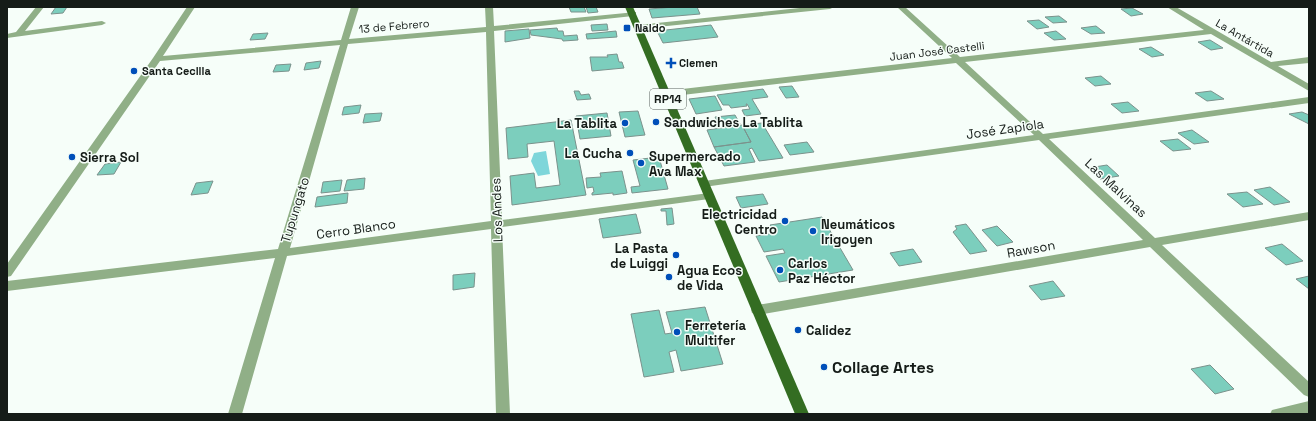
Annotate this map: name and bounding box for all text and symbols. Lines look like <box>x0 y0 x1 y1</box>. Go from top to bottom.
street label: 13 de Febrero <box>358 16 430 36</box>
street label: La Antártida <box>1213 16 1277 61</box>
place label: Naldo <box>635 21 666 35</box>
marker: Naldo <box>622 23 632 33</box>
street label: Juan José Castelli <box>889 38 986 64</box>
place label: Clemen <box>679 56 718 70</box>
marker: Clemen <box>666 58 676 68</box>
place label: Santa Cecilia <box>142 64 211 78</box>
marker: Santa Cecilia <box>129 66 139 76</box>
road number: RP14 <box>650 89 686 109</box>
place label: Sandwiches La Tablita <box>664 114 803 131</box>
place label: La Tablita <box>557 115 617 132</box>
street label: José Zapiola <box>965 115 1046 143</box>
marker: Sandwiches La Tablita <box>651 117 661 127</box>
marker: La Tablita <box>620 118 630 128</box>
place label: La Cucha <box>565 145 622 162</box>
marker: La Cucha <box>625 148 635 158</box>
place label: Supermercado Ava Max <box>649 148 741 180</box>
place label: Sierra Sol <box>80 149 139 166</box>
marker: Sierra Sol <box>67 152 77 162</box>
street label: Las Malvinas <box>1081 155 1151 221</box>
marker: Supermercado Ava Max <box>636 158 646 168</box>
street label: Tupungato <box>277 175 313 245</box>
street label: Los Andes <box>487 177 507 242</box>
place label: Electricidad Centro <box>702 206 777 238</box>
street label: Cerro Blanco <box>315 215 397 243</box>
marker: Electricidad Centro <box>780 216 790 226</box>
place label: Neumáticos Irigoyen <box>821 216 895 248</box>
marker: Neumáticos Irigoyen <box>808 226 818 236</box>
street label: Rawson <box>1006 236 1056 262</box>
place label: La Pasta de Luiggi <box>610 240 668 272</box>
marker: La Pasta de Luiggi <box>671 250 681 260</box>
place label: Carlos Paz Héctor <box>788 255 856 287</box>
place label: Agua Ecos de Vida <box>677 262 742 294</box>
marker: Carlos Paz Héctor <box>775 265 785 275</box>
marker: Agua Ecos de Vida <box>664 272 674 282</box>
place label: Ferretería Multifer <box>685 317 747 349</box>
place label: Calidez <box>806 322 851 339</box>
marker: Calidez <box>793 325 803 335</box>
marker: Ferretería Multifer <box>672 327 682 337</box>
place label: Collage Artes <box>832 357 934 378</box>
marker: Collage Artes <box>819 362 829 372</box>

